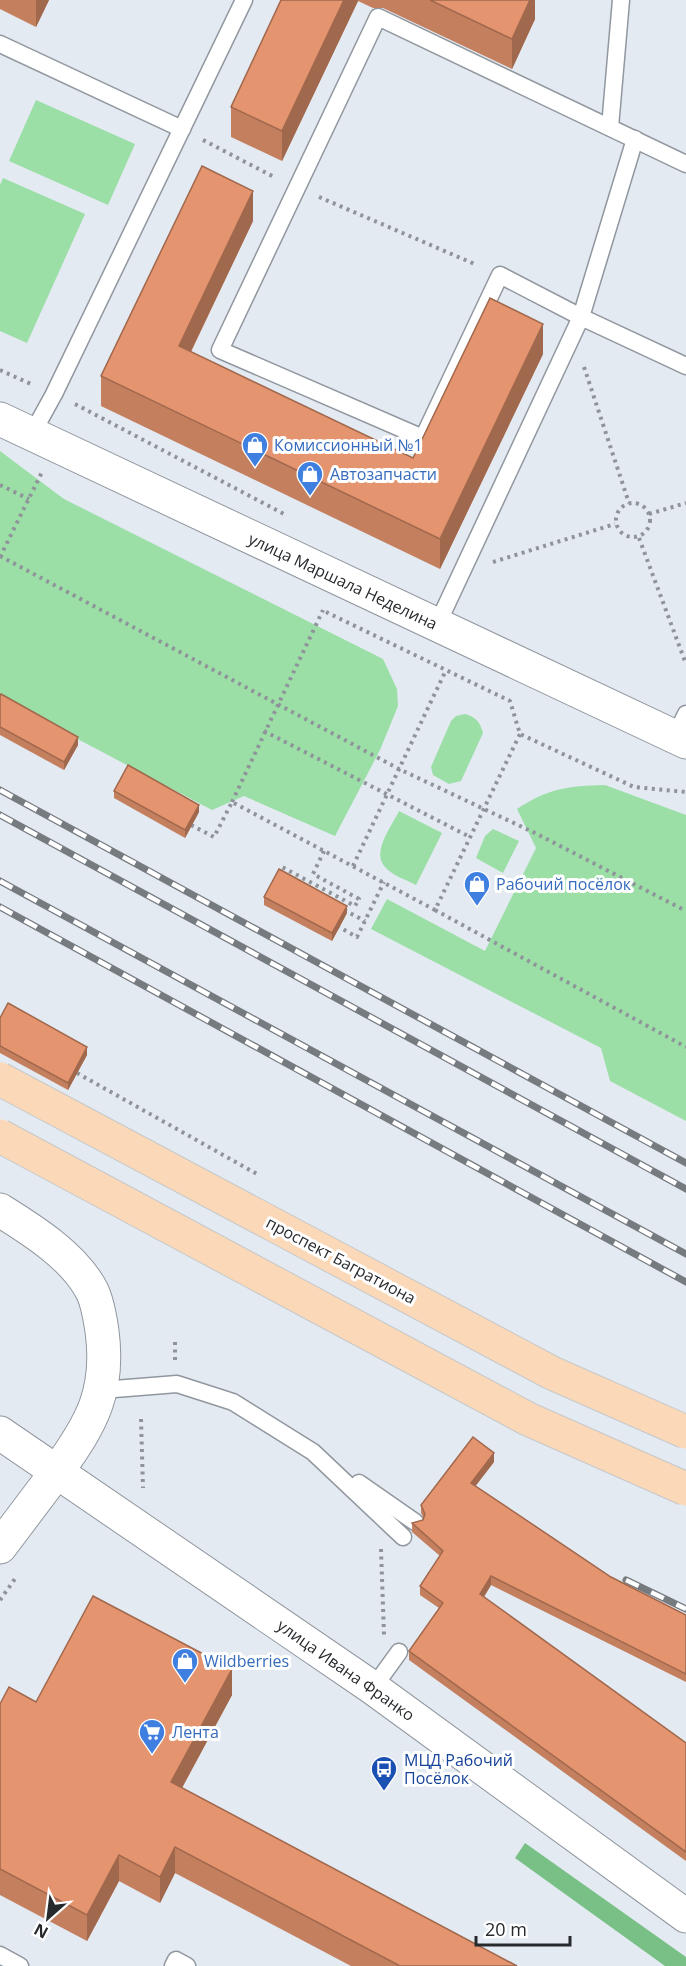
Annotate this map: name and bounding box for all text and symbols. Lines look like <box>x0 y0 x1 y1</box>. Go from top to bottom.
shop icon: Комиссионный №1 <box>240 430 270 468</box>
place label: Комиссионный №1 <box>274 434 423 456</box>
shop icon: Автозапчасти <box>295 459 325 497</box>
place label: Автозапчасти <box>330 463 437 485</box>
street label: улица Маршала Неделина <box>245 527 441 635</box>
shop icon: Рабочий посёлок <box>462 869 492 907</box>
place label: Рабочий посёлок <box>496 873 632 895</box>
street label: проспект Багратиона <box>262 1211 420 1309</box>
street label: улица Ивана Франко <box>273 1614 419 1726</box>
shop icon: Wildberries <box>170 1646 200 1684</box>
place label: Wildberries <box>204 1650 289 1672</box>
supermarket icon: Лента <box>137 1717 167 1755</box>
place label: Лента <box>172 1721 219 1743</box>
place label: МЦД Рабочий Посёлок <box>404 1749 513 1789</box>
bus stop icon: МЦД Рабочий Посёлок <box>369 1754 399 1792</box>
north arrow <box>18 1888 78 1948</box>
scale bar <box>476 1909 570 1947</box>
text: 20 m <box>485 1917 527 1941</box>
text: N <box>30 1918 52 1944</box>

